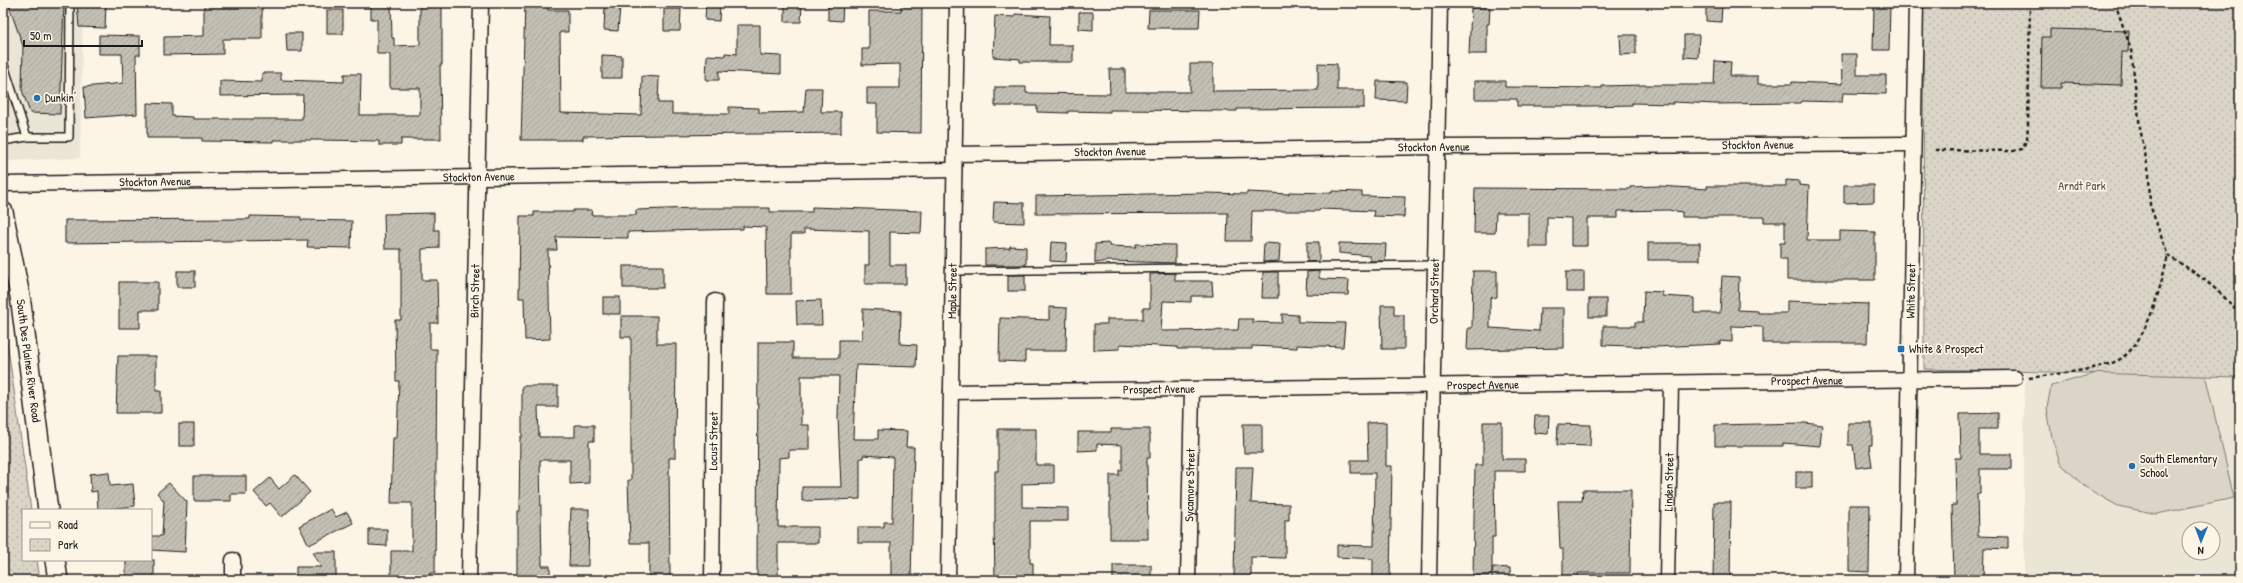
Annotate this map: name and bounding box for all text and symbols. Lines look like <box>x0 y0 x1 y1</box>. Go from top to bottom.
scale bar <box>24 22 142 48</box>
text: 50 m <box>30 27 51 44</box>
place label: Dunkin' <box>45 89 76 106</box>
marker: Dunkin' <box>32 93 42 103</box>
street label: Stockton Avenue <box>1722 136 1794 153</box>
street label: Stockton Avenue <box>1398 138 1470 156</box>
street label: Stockton Avenue <box>1074 142 1146 160</box>
street label: Stockton Avenue <box>443 167 515 186</box>
street label: Stockton Avenue <box>119 172 191 190</box>
park label: Arndt Park <box>2058 177 2106 194</box>
street label: Orchard Street <box>1425 257 1443 324</box>
street label: Maple Street <box>943 262 961 319</box>
street label: Birch Street <box>465 263 484 318</box>
street label: White Street <box>1902 263 1919 319</box>
street label: South Des Plaines River Road <box>13 298 45 423</box>
place label: White & Prospect <box>1909 340 1984 357</box>
marker: White & Prospect <box>1896 344 1906 354</box>
street label: Prospect Avenue <box>1771 371 1843 389</box>
street label: Prospect Avenue <box>1447 376 1519 393</box>
street label: Prospect Avenue <box>1123 380 1195 398</box>
street label: Locust Street <box>704 411 722 470</box>
street label: Sycamore Street <box>1180 447 1199 522</box>
place label: South Elementary School <box>2140 450 2217 481</box>
street label: Linden Street <box>1659 452 1678 511</box>
marker: South Elementary School <box>2127 461 2137 471</box>
legend <box>22 509 152 561</box>
text: Road <box>58 516 78 533</box>
north arrow <box>2181 521 2221 561</box>
text: Park <box>58 536 78 553</box>
text: N <box>2198 544 2204 558</box>

